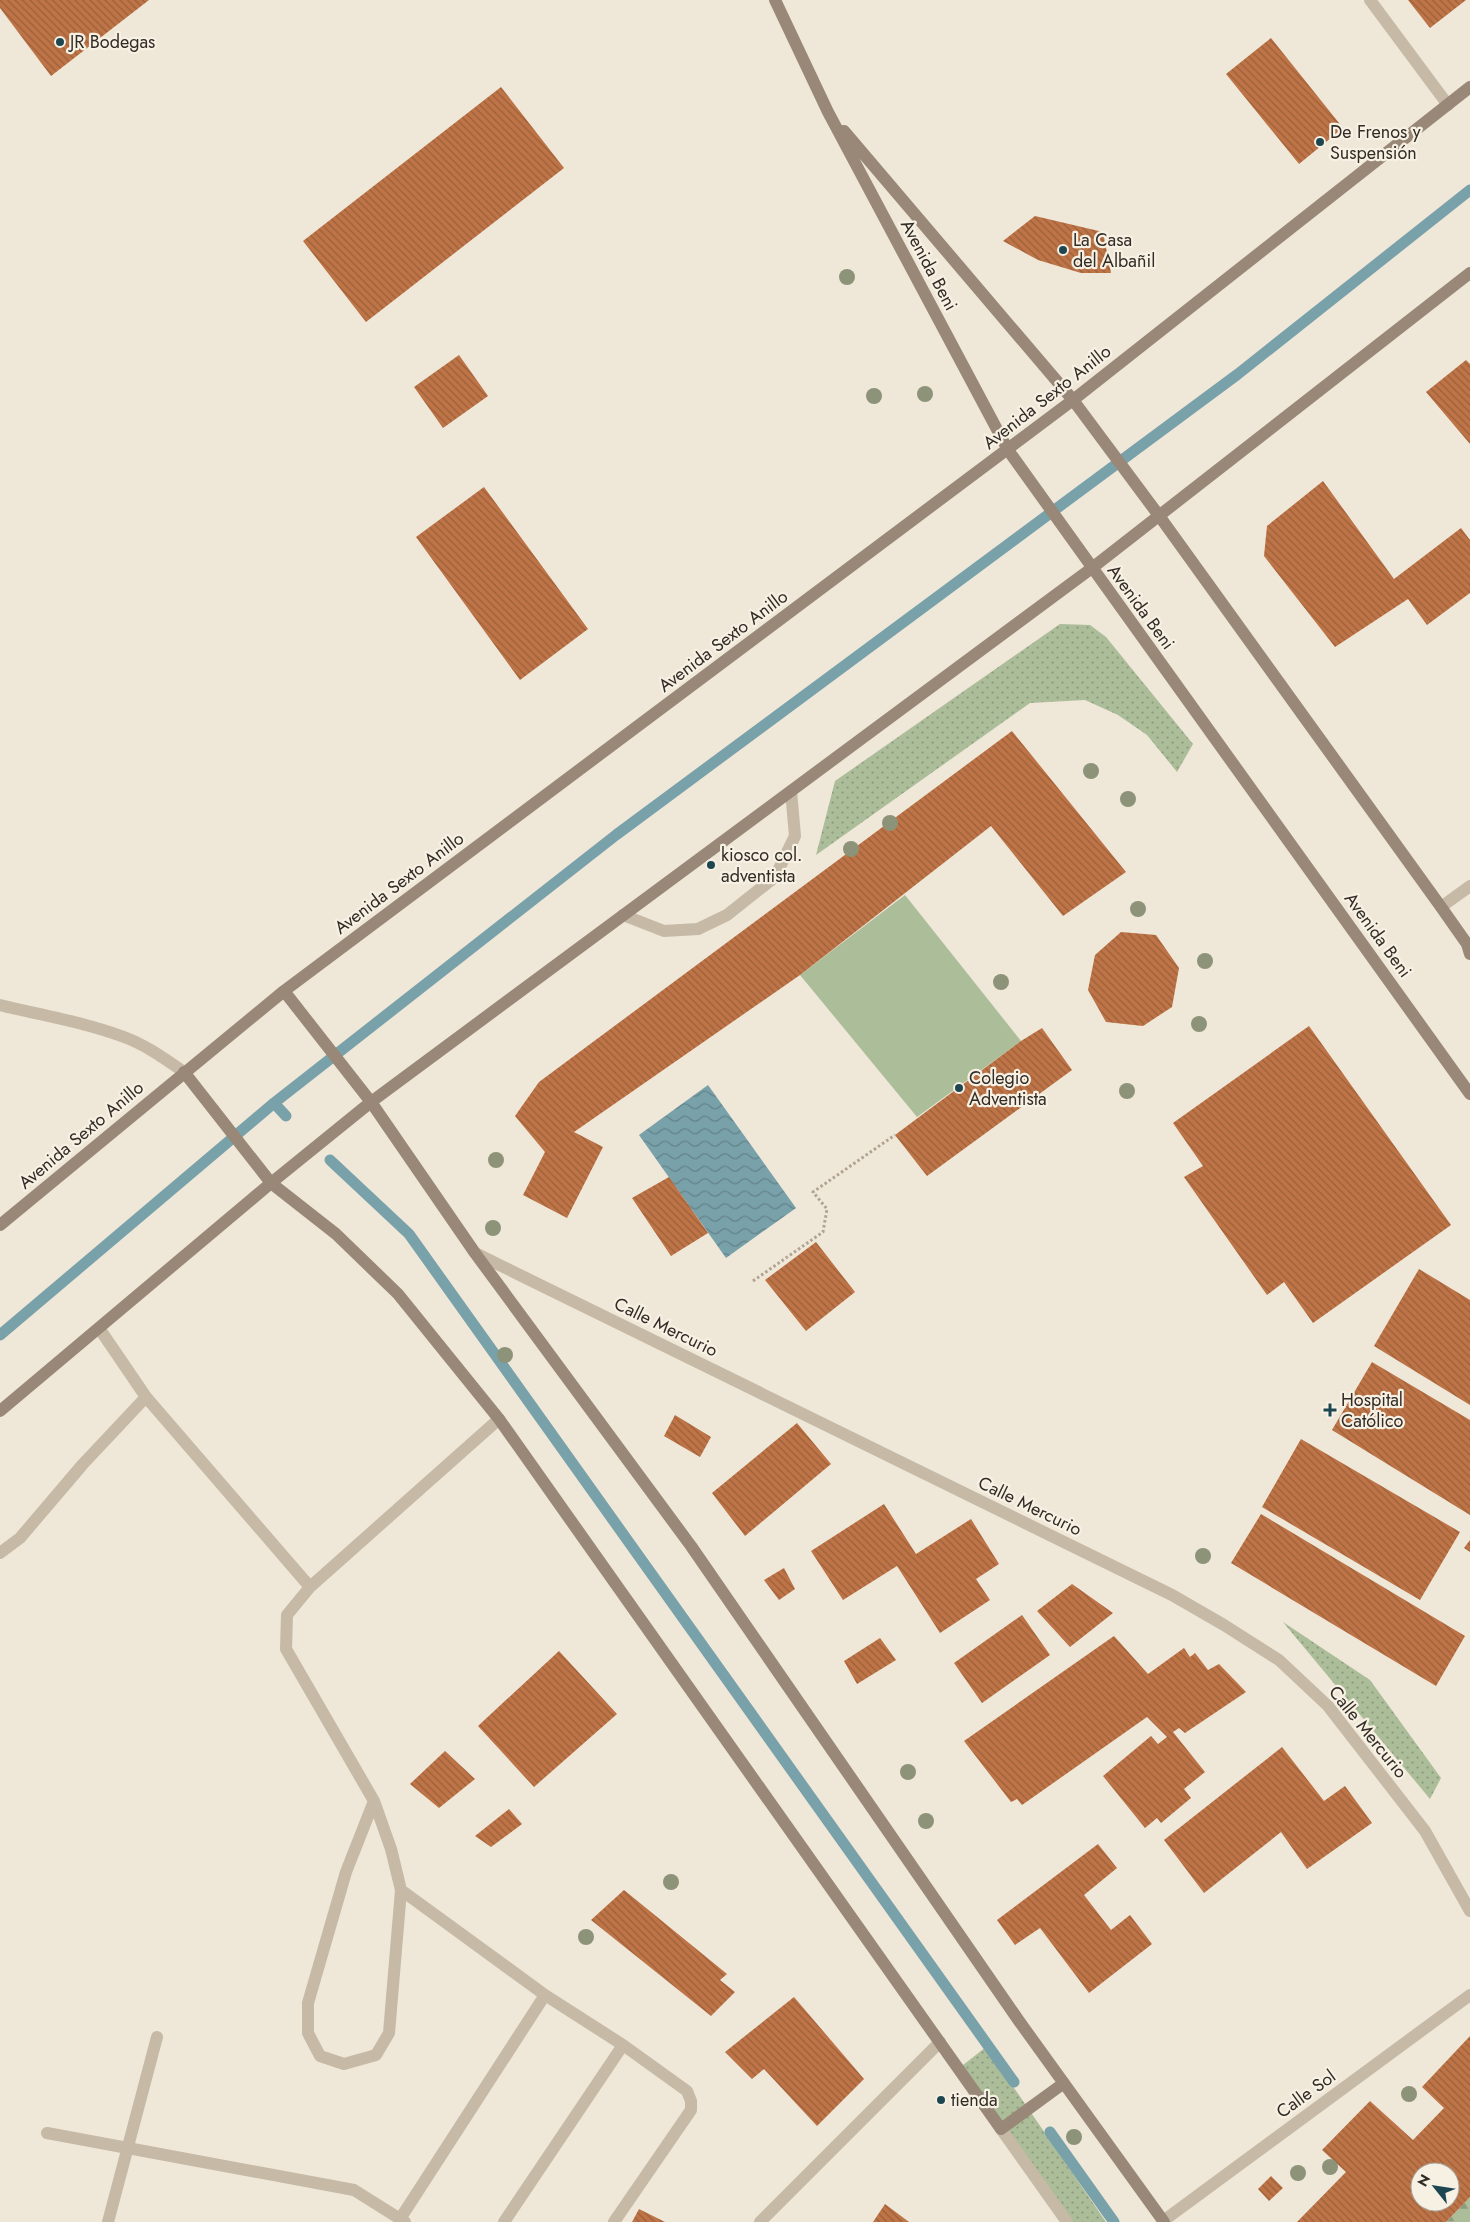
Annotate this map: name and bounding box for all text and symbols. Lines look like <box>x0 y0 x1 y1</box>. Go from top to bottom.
place label: JR Bodegas <box>68 29 155 55</box>
marker: JR Bodegas <box>54 36 66 48</box>
place label: De Frenos y Suspensión <box>1330 119 1421 166</box>
marker: De Frenos y Suspensión <box>1314 136 1326 148</box>
street label: Avenida Beni <box>894 215 964 315</box>
place label: La Casa del Albañil <box>1073 227 1155 274</box>
marker: La Casa del Albañil <box>1057 244 1069 256</box>
street label: Avenida Sexto Anillo <box>977 338 1117 455</box>
street label: Avenida Beni <box>1101 559 1181 655</box>
street label: Avenida Sexto Anillo <box>653 583 793 698</box>
street label: Avenida Sexto Anillo <box>329 825 469 940</box>
place label: kiosco col. adventista <box>721 842 803 889</box>
marker: kiosco col. adventista <box>705 859 717 871</box>
street label: Avenida Beni <box>1338 887 1418 983</box>
place label: Colegio Adventista <box>969 1065 1047 1112</box>
street label: Avenida Sexto Anillo <box>13 1075 149 1195</box>
marker: Colegio Adventista <box>953 1082 965 1094</box>
street label: Calle Mercurio <box>610 1291 722 1363</box>
place label: Hospital Católico <box>1341 1387 1404 1434</box>
marker: Hospital Católico <box>1323 1403 1337 1417</box>
street label: Calle Mercurio <box>974 1470 1086 1542</box>
street label: Calle Mercurio <box>1323 1680 1414 1784</box>
street label: Calle Sol <box>1271 2064 1341 2124</box>
place label: tienda <box>951 2087 998 2113</box>
marker: tienda <box>935 2094 947 2106</box>
north arrow <box>1410 2162 1460 2212</box>
text: N <box>1412 2171 1435 2190</box>

